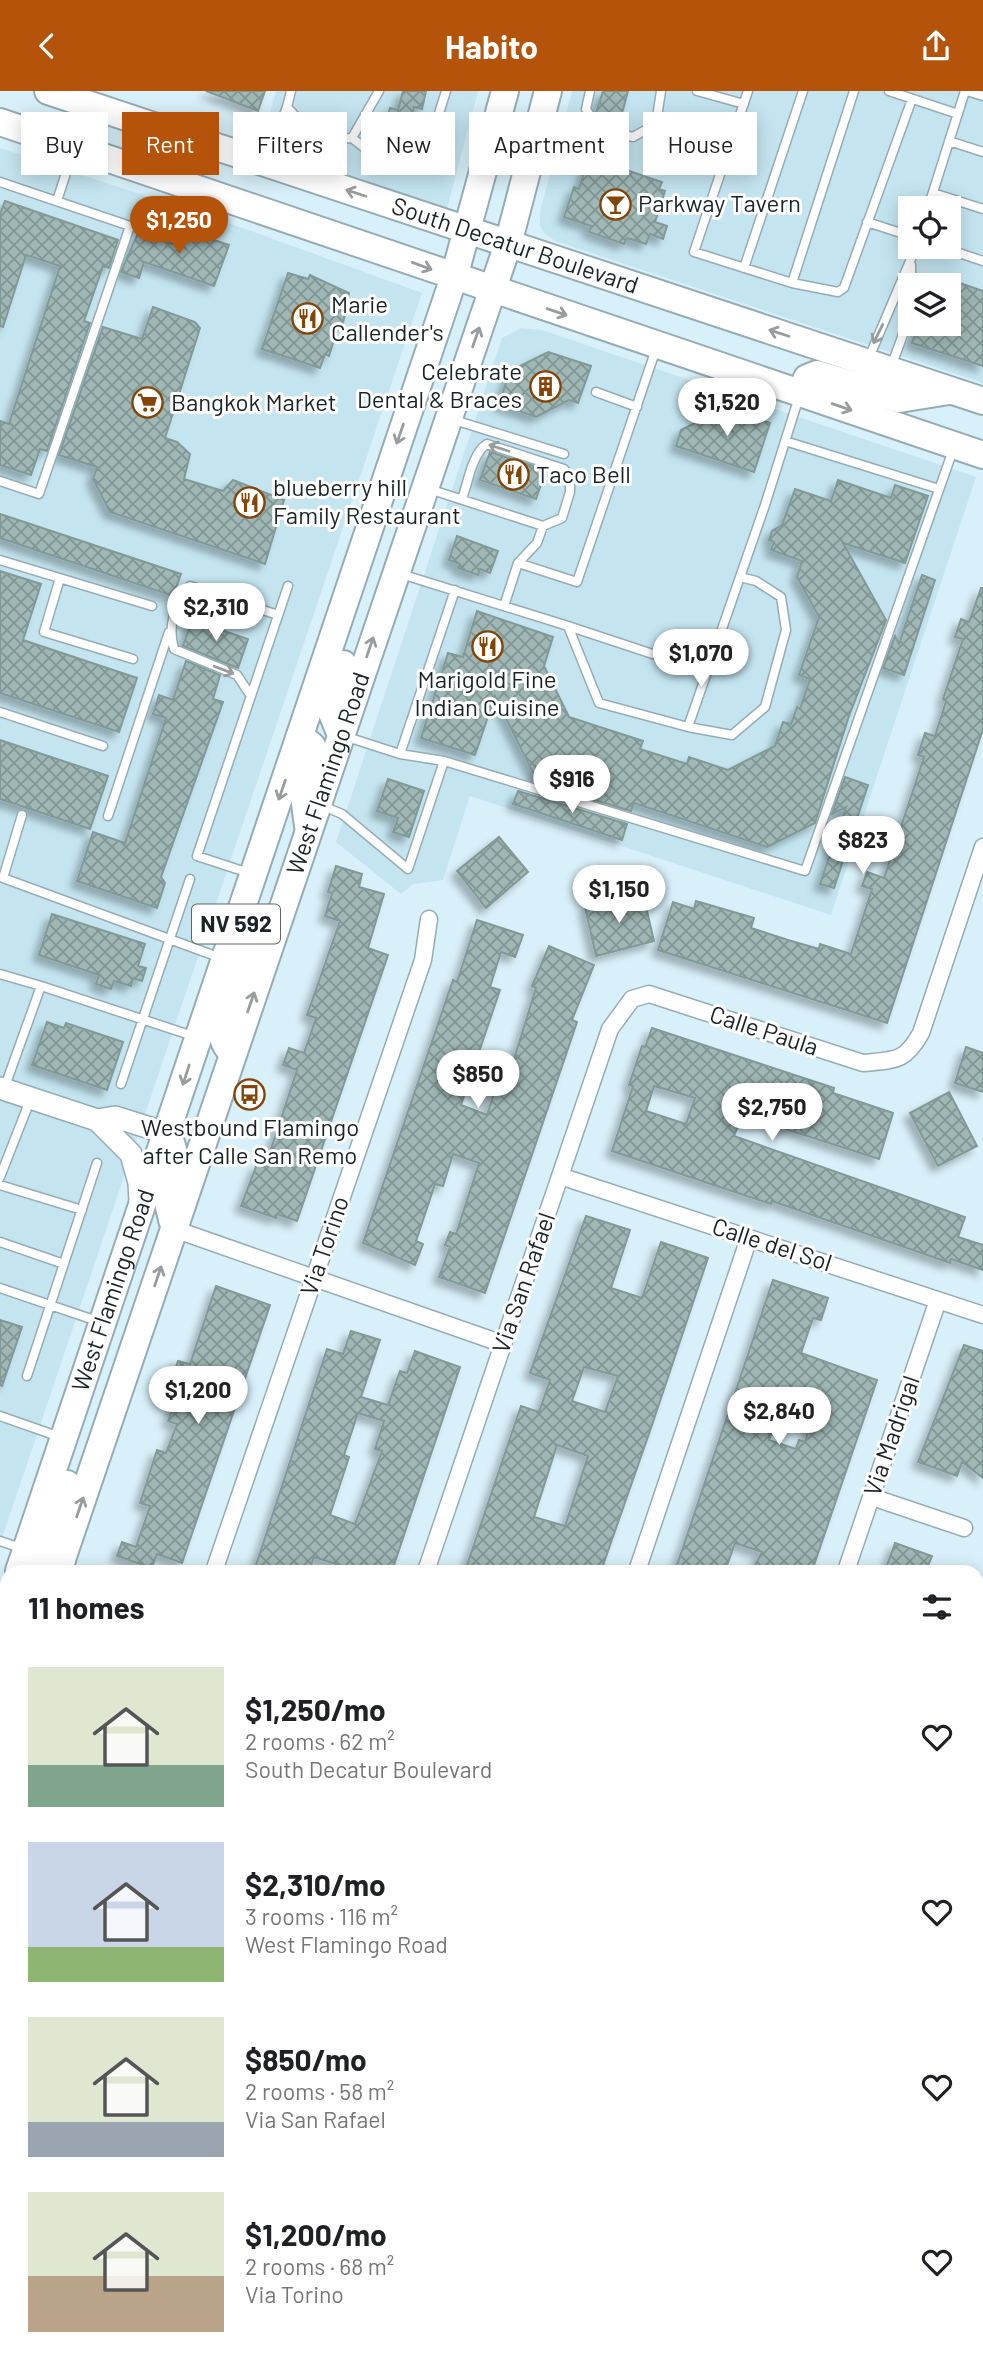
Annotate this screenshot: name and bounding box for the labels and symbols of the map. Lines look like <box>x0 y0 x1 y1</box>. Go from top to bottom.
one-way arrow <box>346 186 368 198</box>
bar icon: Parkway Tavern <box>598 187 632 221</box>
place label: Parkway Tavern <box>638 188 801 217</box>
street label: South Decatur Boulevard <box>388 190 643 299</box>
pin: $1,250 <box>122 197 236 256</box>
one-way arrow <box>411 261 433 273</box>
place label: Marie Callender's <box>331 289 444 346</box>
restaurant icon: Marie Callender's <box>291 302 325 336</box>
one-way arrow <box>545 307 567 319</box>
one-way arrow <box>871 323 885 344</box>
one-way arrow <box>470 326 483 348</box>
one-way arrow <box>768 326 790 339</box>
place label: Celebrate Dental & Braces <box>357 356 522 413</box>
building icon: Celebrate Dental & Braces <box>528 369 562 403</box>
pin: $1,520 <box>670 379 784 438</box>
supermarket icon: Bangkok Market <box>131 386 165 420</box>
place label: Bangkok Market <box>171 387 337 416</box>
one-way arrow <box>831 402 853 414</box>
one-way arrow <box>393 423 405 445</box>
one-way arrow <box>488 440 510 453</box>
restaurant icon: Taco Bell <box>496 458 530 492</box>
place label: Taco Bell <box>536 459 631 488</box>
place label: blueberry hill Family Restaurant <box>273 472 461 529</box>
restaurant icon: blueberry hill Family Restaurant <box>233 485 267 519</box>
pin: $2,310 <box>159 583 273 643</box>
restaurant icon: Marigold Fine Indian Cuisine <box>470 629 504 663</box>
pin: $1,070 <box>644 629 758 689</box>
one-way arrow <box>364 636 377 658</box>
one-way arrow <box>213 664 234 677</box>
place label: Marigold Fine Indian Cuisine <box>415 664 559 721</box>
street label: West Flamingo Road <box>279 668 375 878</box>
pin: $916 <box>531 755 613 815</box>
one-way arrow <box>275 778 287 800</box>
pin: $823 <box>822 817 904 876</box>
pin: $1,150 <box>562 865 676 925</box>
road number: NV 592 <box>192 905 280 943</box>
one-way arrow <box>246 991 258 1013</box>
street label: Calle Paula <box>707 998 822 1061</box>
pin: $850 <box>437 1051 519 1110</box>
one-way arrow <box>179 1063 191 1085</box>
bus stop icon: Westbound Flamingo after Calle San Remo <box>233 1077 267 1111</box>
pin: $2,750 <box>715 1083 829 1143</box>
place label: Westbound Flamingo after Calle San Remo <box>141 1112 359 1169</box>
street label: West Flamingo Road <box>64 1185 159 1395</box>
street label: Via Torino <box>293 1192 354 1299</box>
street label: Via San Rafael <box>485 1208 560 1357</box>
street label: Calle del Sol <box>709 1211 836 1277</box>
one-way arrow <box>152 1265 165 1287</box>
pin: $1,200 <box>141 1367 255 1426</box>
street label: Via Madrigal <box>856 1372 925 1499</box>
pin: $2,840 <box>722 1387 836 1447</box>
one-way arrow <box>75 1496 87 1518</box>

